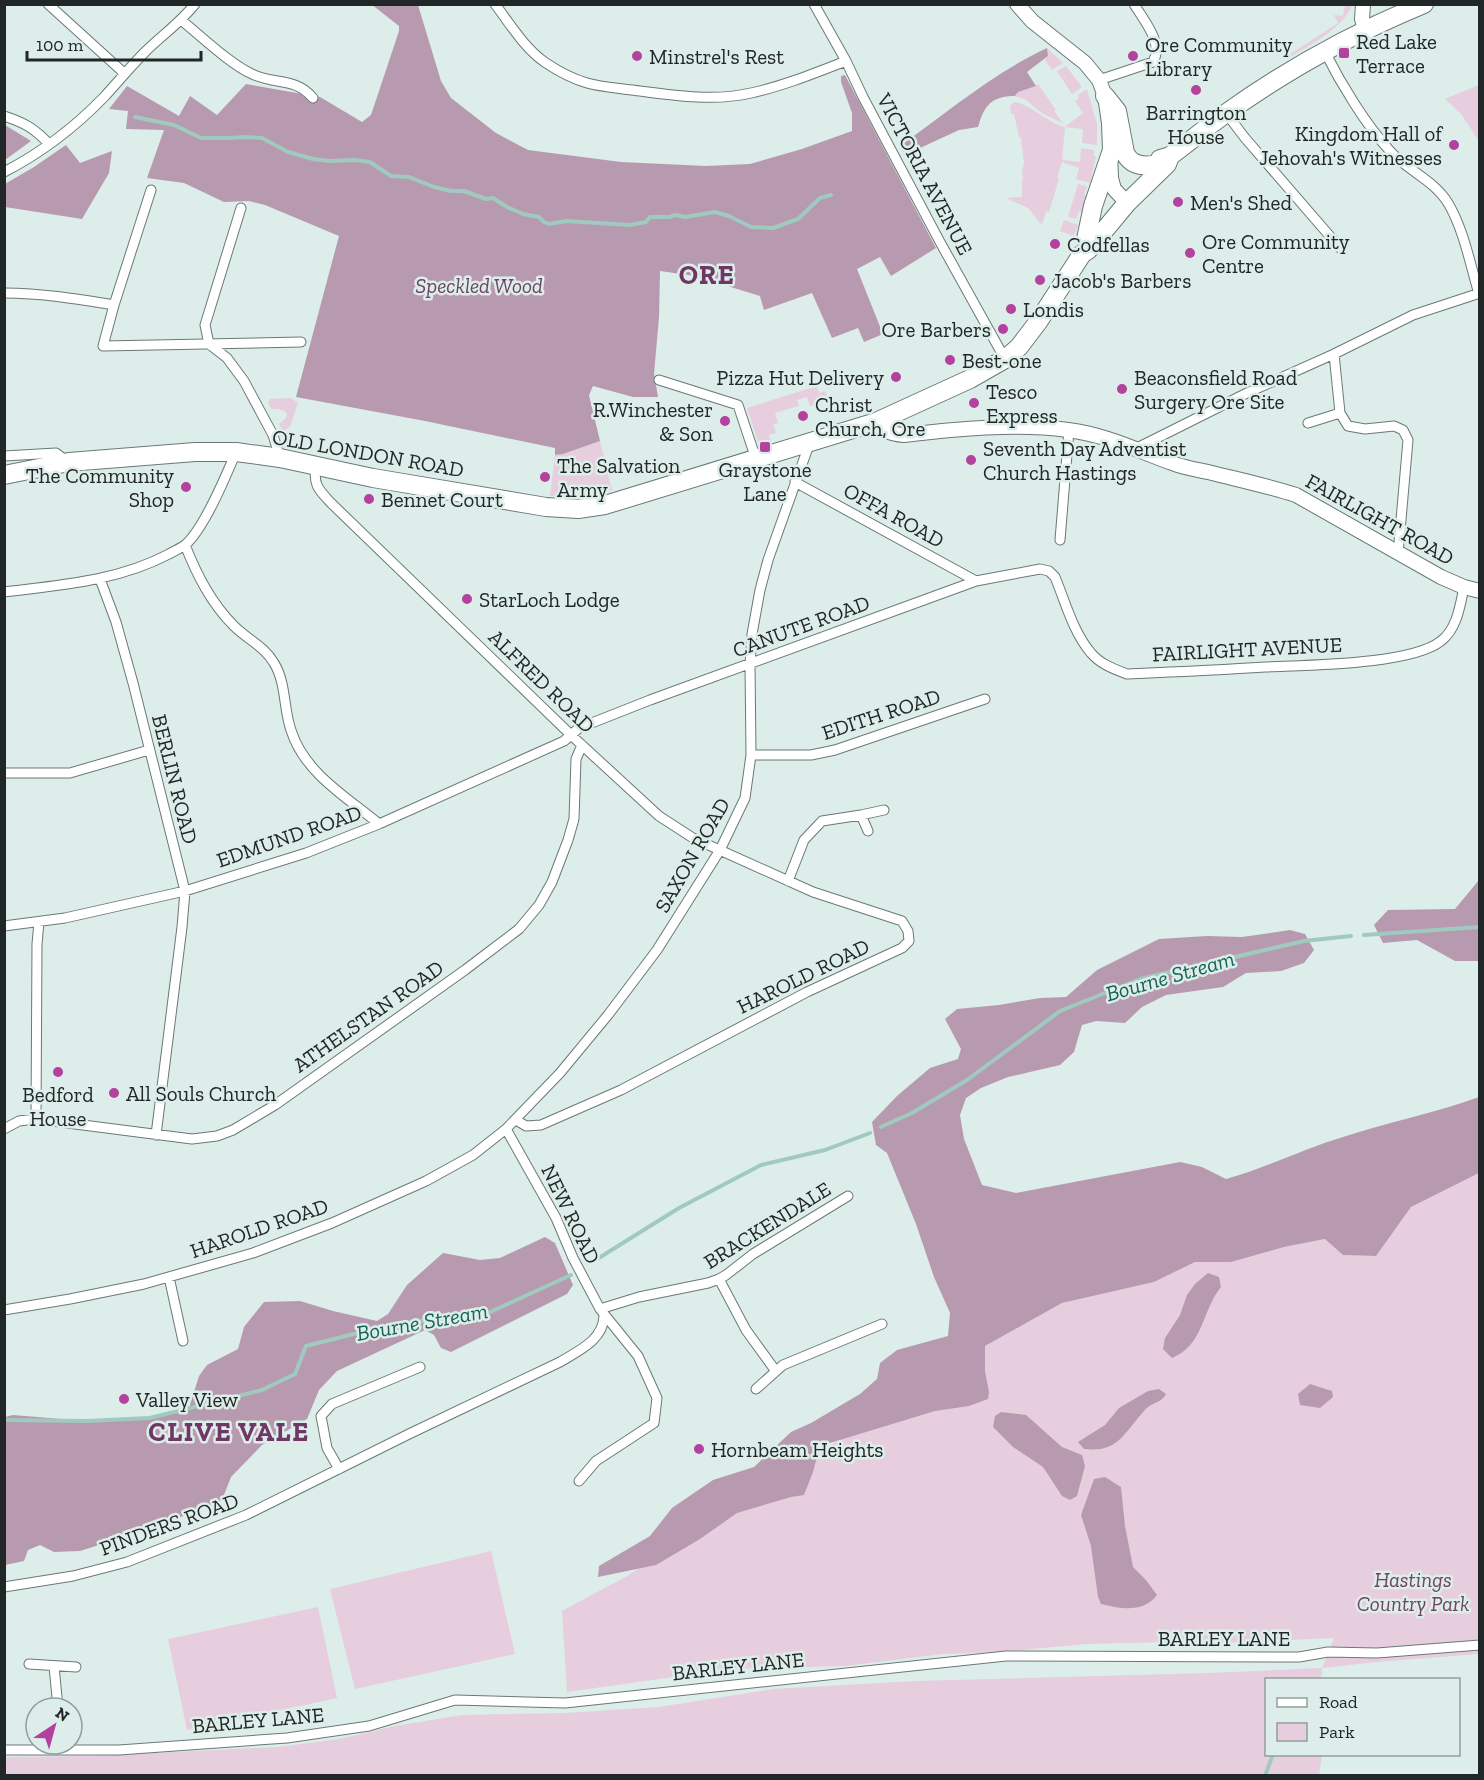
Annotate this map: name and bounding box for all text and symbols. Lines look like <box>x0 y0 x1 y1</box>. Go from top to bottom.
scale bar <box>27 24 201 62</box>
place label: Red Lake Terrace <box>1356 29 1437 78</box>
place label: Ore Community Library <box>1145 32 1293 81</box>
text: 100 m <box>36 34 84 56</box>
place label: Minstrel's Rest <box>649 44 784 69</box>
marker: Red Lake Terrace <box>1337 46 1351 60</box>
marker: Minstrel's Rest <box>630 49 644 63</box>
marker: Ore Community Library <box>1126 49 1140 63</box>
marker: Barrington House <box>1189 83 1203 97</box>
street label: VICTORIA AVENUE <box>871 88 978 259</box>
place label: Barrington House <box>1146 100 1246 149</box>
place label: Kingdom Hall of Jehovah's Witnesses <box>1259 121 1443 170</box>
marker: Kingdom Hall of Jehovah's Witnesses <box>1447 138 1461 152</box>
place label: Men's Shed <box>1190 190 1292 215</box>
marker: Men's Shed <box>1171 195 1185 209</box>
place label: Ore Community Centre <box>1202 229 1350 278</box>
place label: Codfellas <box>1067 232 1150 257</box>
marker: Codfellas <box>1048 237 1062 251</box>
marker: Ore Community Centre <box>1183 246 1197 260</box>
district label: ORE <box>679 259 735 291</box>
place label: Jacob's Barbers <box>1052 268 1191 293</box>
park label: Speckled Wood <box>415 273 543 298</box>
marker: Jacob's Barbers <box>1033 273 1047 287</box>
place label: Londis <box>1023 297 1084 322</box>
marker: Londis <box>1004 302 1018 316</box>
place label: Ore Barbers <box>881 317 991 342</box>
marker: Ore Barbers <box>996 322 1010 336</box>
place label: Best-one <box>962 348 1042 373</box>
marker: Best-one <box>943 353 957 367</box>
place label: Pizza Hut Delivery <box>716 365 884 390</box>
place label: Beaconsfield Road Surgery Ore Site <box>1134 365 1298 414</box>
marker: Pizza Hut Delivery <box>889 370 903 384</box>
place label: Tesco Express <box>986 379 1058 428</box>
marker: Beaconsfield Road Surgery Ore Site <box>1115 382 1129 396</box>
place label: Christ Church, Ore <box>815 392 926 441</box>
marker: Tesco Express <box>967 396 981 410</box>
place label: R.Winchester & Son <box>593 397 713 446</box>
marker: Christ Church, Ore <box>796 409 810 423</box>
marker: R.Winchester & Son <box>718 414 732 428</box>
street label: OLD LONDON ROAD <box>270 424 466 482</box>
place label: Seventh Day Adventist Church Hastings <box>983 436 1187 485</box>
marker: Graystone Lane <box>758 440 772 454</box>
place label: The Salvation Army <box>557 453 680 502</box>
marker: Seventh Day Adventist Church Hastings <box>964 453 978 467</box>
place label: Graystone Lane <box>718 457 812 506</box>
place label: The Community Shop <box>26 463 174 512</box>
street label: FAIRLIGHT ROAD <box>1301 468 1459 570</box>
marker: The Salvation Army <box>538 470 552 484</box>
street label: OFFA ROAD <box>839 477 949 553</box>
marker: The Community Shop <box>179 480 193 494</box>
place label: Bennet Court <box>381 487 503 512</box>
marker: Bennet Court <box>362 492 376 506</box>
place label: StarLoch Lodge <box>479 587 620 612</box>
street label: CANUTE ROAD <box>729 590 873 662</box>
marker: StarLoch Lodge <box>460 592 474 606</box>
street label: ALFRED ROAD <box>484 624 600 738</box>
street label: FAIRLIGHT AVENUE <box>1151 632 1343 666</box>
street label: EDITH ROAD <box>819 683 943 745</box>
street label: BERLIN ROAD <box>147 712 203 846</box>
street label: SAXON ROAD <box>649 793 735 917</box>
street label: EDMUND ROAD <box>213 800 365 872</box>
street label: HAROLD ROAD <box>733 933 873 1019</box>
water label: Bourne Stream <box>1102 945 1238 1007</box>
street label: ATHELSTAN ROAD <box>288 955 448 1077</box>
marker: Bedford House <box>51 1065 65 1079</box>
place label: All Souls Church <box>126 1081 276 1106</box>
place label: Bedford House <box>22 1082 94 1131</box>
marker: All Souls Church <box>107 1086 121 1100</box>
street label: NEW ROAD <box>536 1160 606 1268</box>
street label: BRACKENDALE <box>699 1176 835 1274</box>
street label: HAROLD ROAD <box>187 1193 331 1263</box>
water label: Bourne Stream <box>354 1297 490 1347</box>
place label: Valley View <box>135 1387 238 1412</box>
marker: Valley View <box>117 1392 131 1406</box>
district label: CLIVE VALE <box>148 1416 310 1448</box>
place label: Hornbeam Heights <box>711 1437 884 1462</box>
marker: Hornbeam Heights <box>692 1442 706 1456</box>
street label: PINDERS ROAD <box>96 1487 242 1561</box>
park label: Hastings Country Park <box>1357 1567 1469 1616</box>
street label: BARLEY LANE <box>1158 1626 1290 1651</box>
street label: BARLEY LANE <box>671 1647 805 1685</box>
legend <box>1265 1678 1460 1756</box>
text: Road <box>1319 1691 1358 1713</box>
north arrow <box>24 1696 84 1756</box>
street label: BARLEY LANE <box>191 1702 325 1738</box>
text: N <box>52 1703 73 1726</box>
text: Park <box>1319 1721 1355 1743</box>

